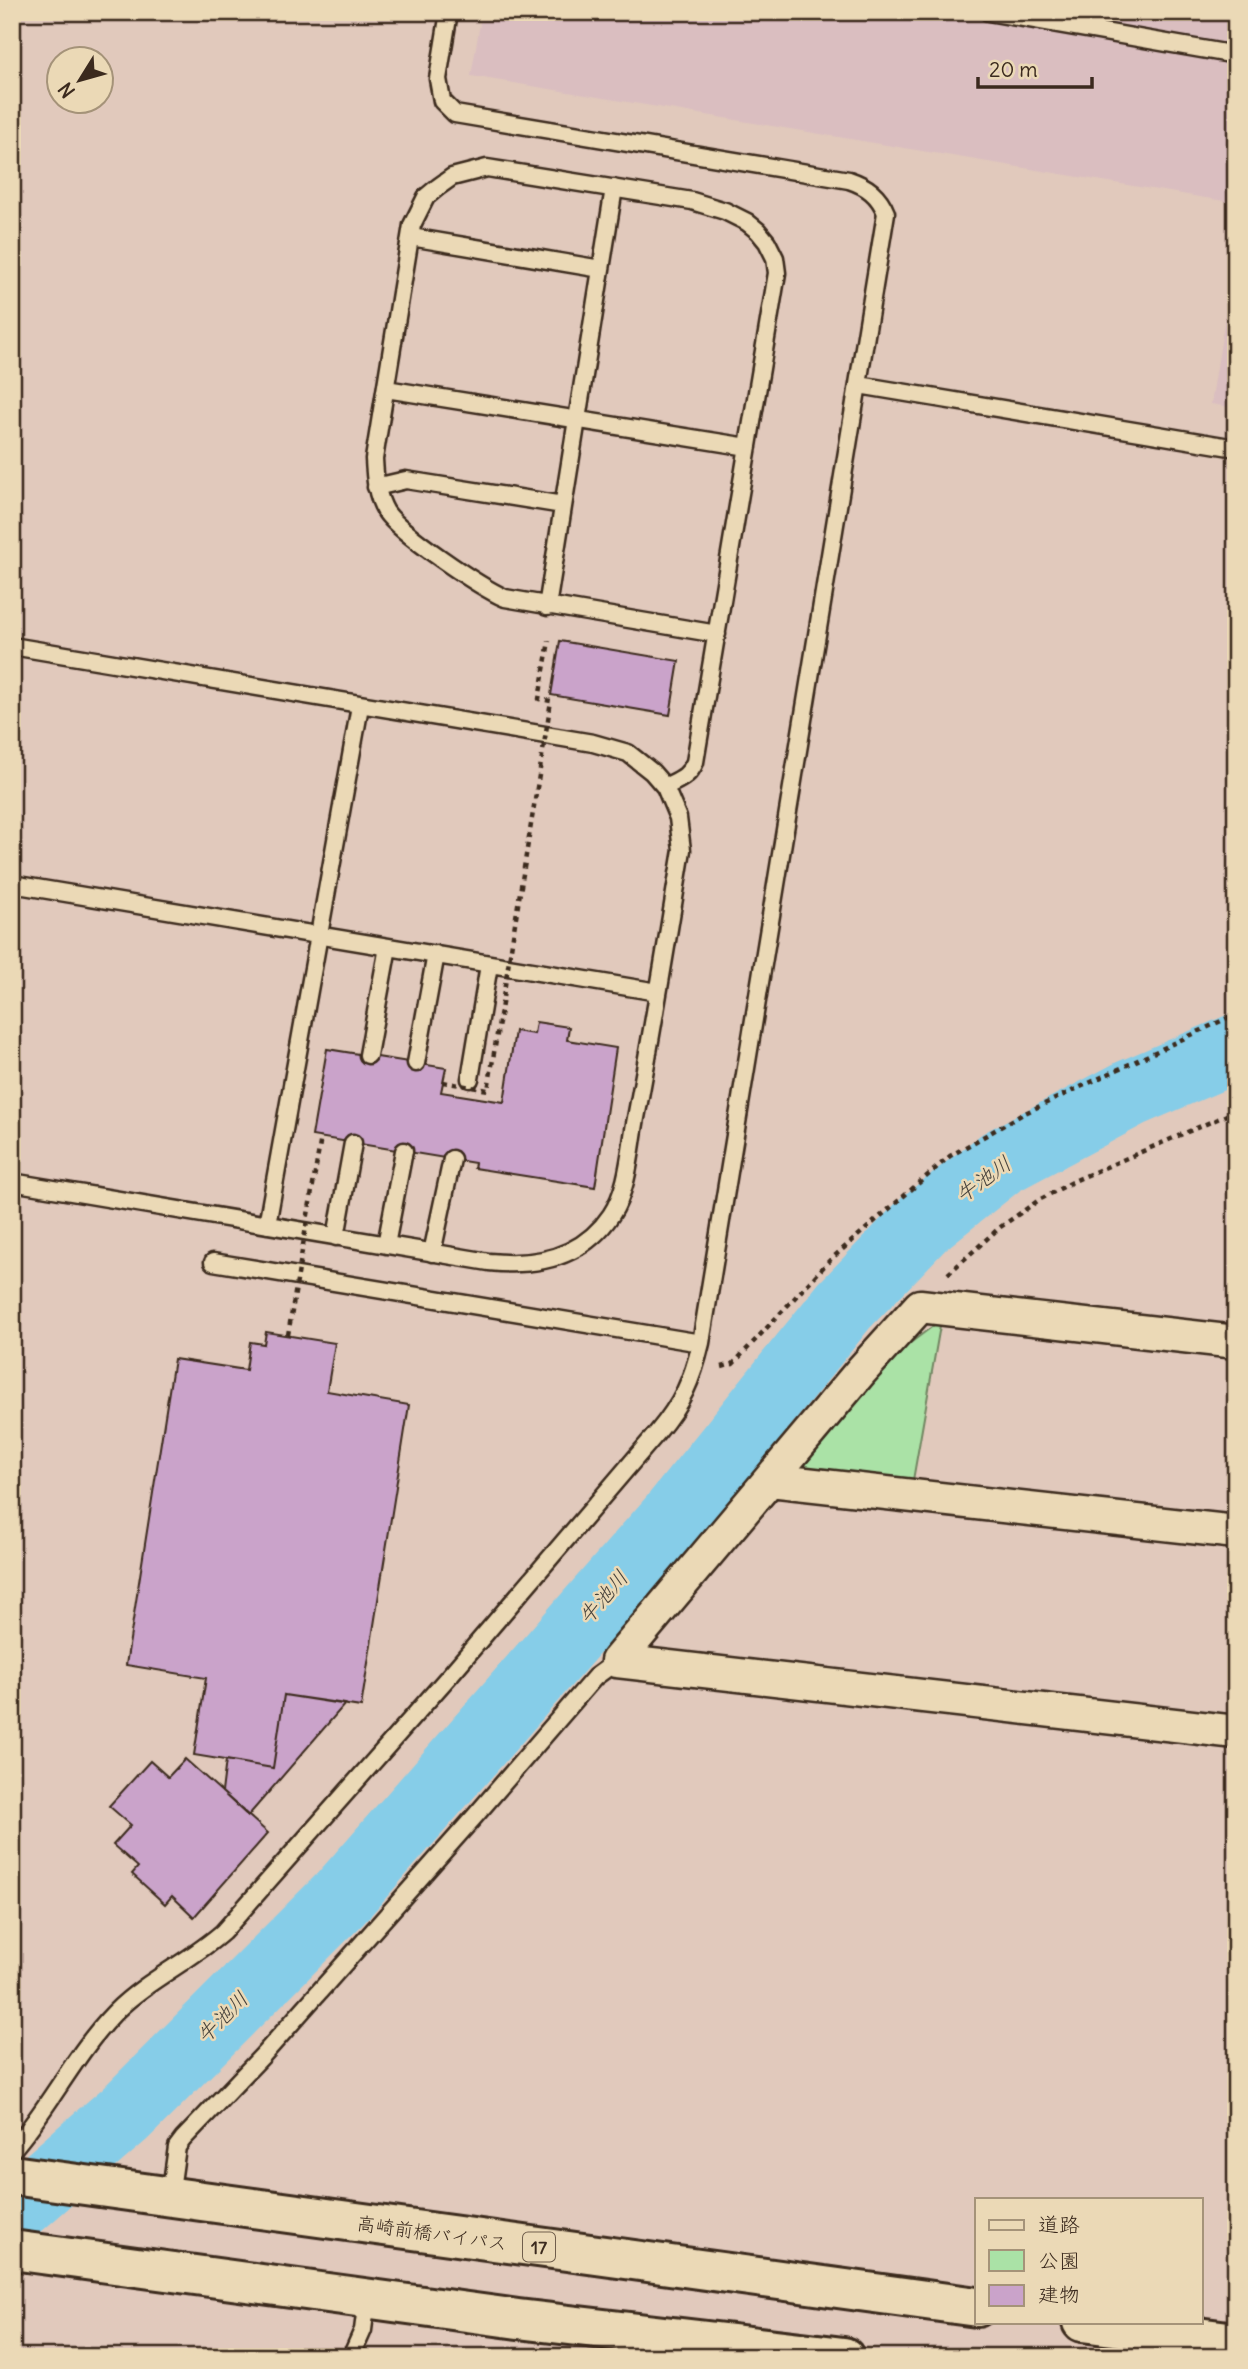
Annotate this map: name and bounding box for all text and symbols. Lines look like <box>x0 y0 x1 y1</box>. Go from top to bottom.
north arrow <box>46 46 116 116</box>
scale bar <box>978 46 1092 90</box>
text: 20 m <box>989 56 1038 83</box>
text: N <box>53 78 80 103</box>
water label: 牛池川 <box>950 1150 1016 1208</box>
water label: 牛池川 <box>572 1564 634 1630</box>
water label: 牛池川 <box>190 1985 254 2049</box>
legend <box>975 2198 1202 2324</box>
street label: 高崎前橋バイパス <box>355 2211 509 2255</box>
text: 道路 <box>1038 2211 1080 2238</box>
road number: 17 <box>523 2232 555 2262</box>
text: 公園 <box>1038 2247 1080 2274</box>
text: 建物 <box>1038 2281 1080 2308</box>

